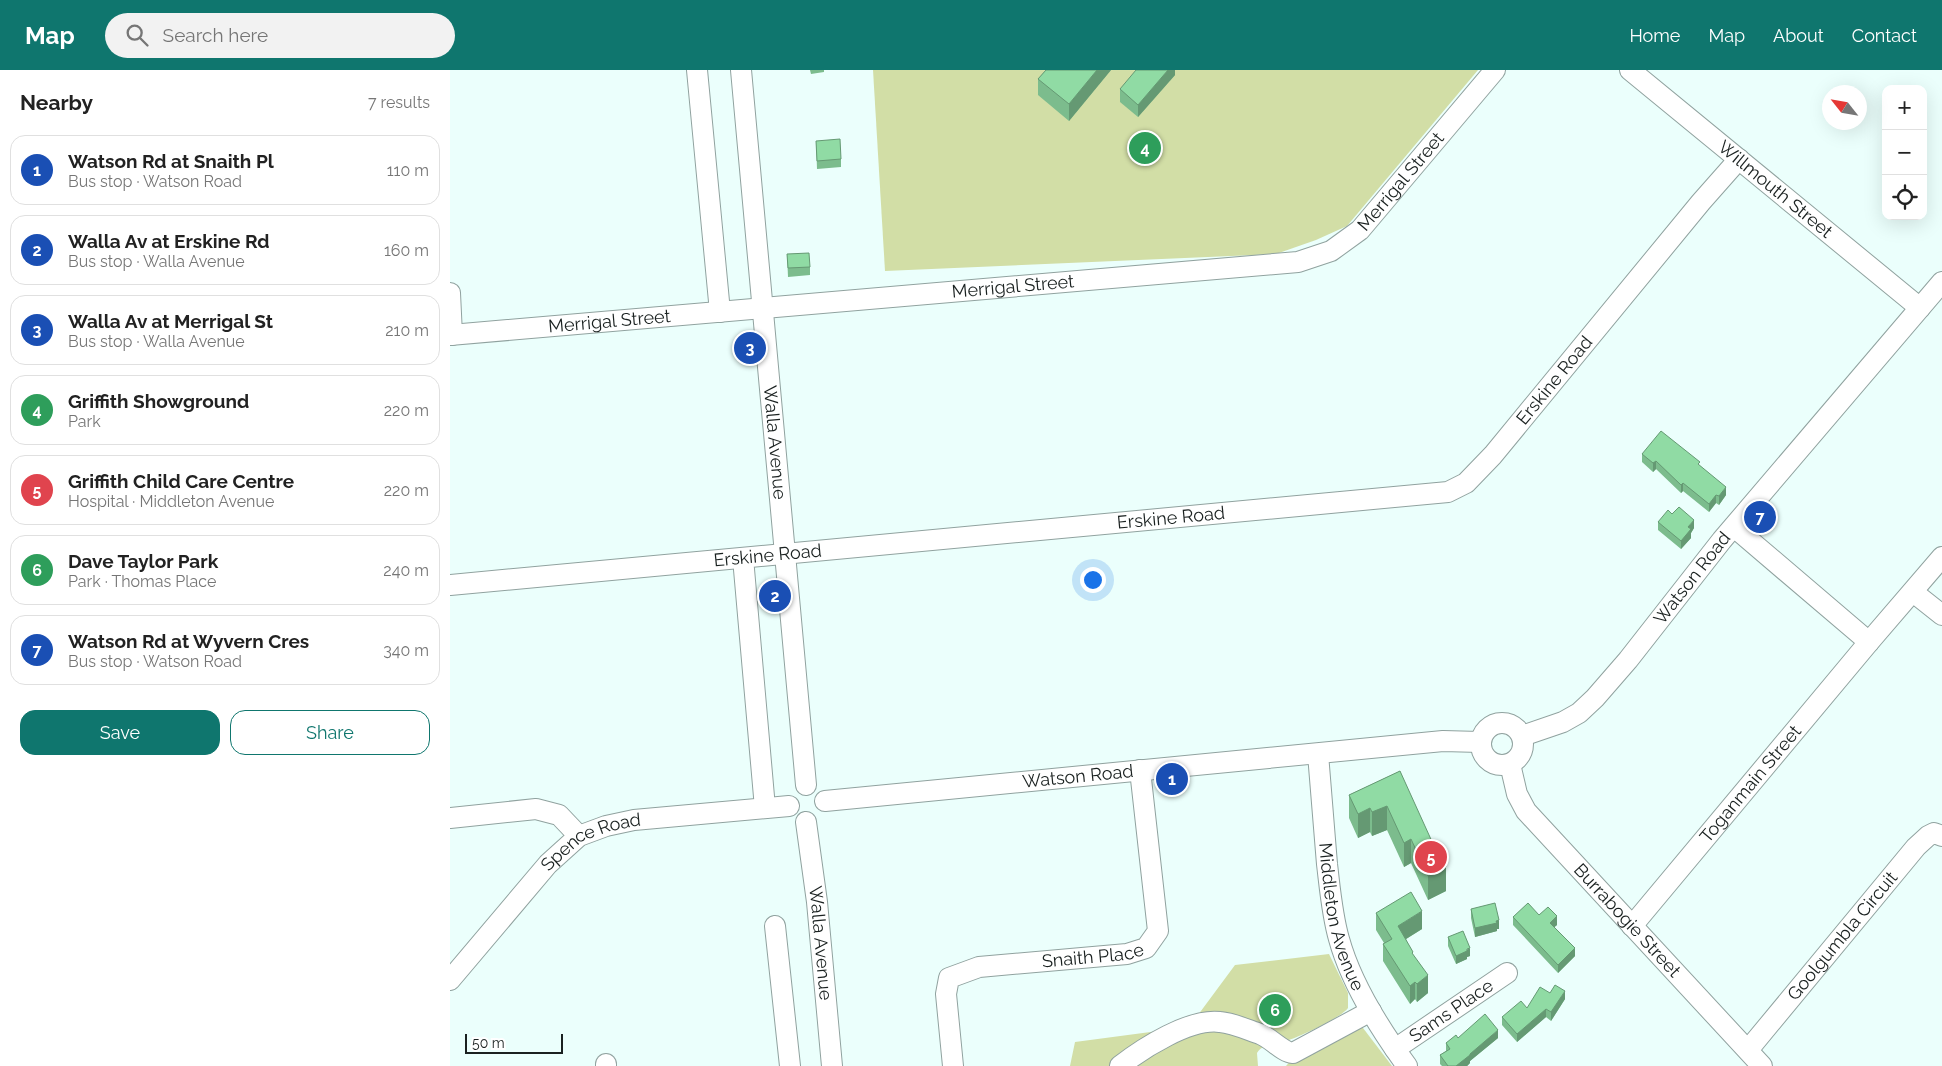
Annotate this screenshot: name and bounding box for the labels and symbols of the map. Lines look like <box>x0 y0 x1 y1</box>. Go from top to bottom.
north arrow <box>1822 85 1867 130</box>
street label: Merrigal Street <box>1353 128 1448 235</box>
pin: 4 <box>1129 129 1161 167</box>
street label: Willmouth Street <box>1714 136 1837 242</box>
street label: Merrigal Street <box>951 270 1075 302</box>
street label: Merrigal Street <box>547 305 671 336</box>
pin: 3 <box>734 329 766 367</box>
street label: Erskine Road <box>1512 332 1596 429</box>
street label: Walla Avenue <box>760 384 791 501</box>
pin: 7 <box>1744 498 1776 536</box>
street label: Erskine Road <box>1116 502 1226 533</box>
street label: Watson Road <box>1649 527 1734 628</box>
street label: Erskine Road <box>713 539 822 570</box>
your location <box>1080 567 1106 593</box>
pin: 2 <box>759 577 791 615</box>
street label: Toganmain Street <box>1695 721 1805 847</box>
street label: Watson Road <box>1021 760 1134 792</box>
pin: 1 <box>1156 760 1188 798</box>
street label: Spence Road <box>536 808 641 875</box>
pin: 5 <box>1415 838 1447 876</box>
street label: Middleton Avenue <box>1315 842 1369 994</box>
street label: Burrabogie Street <box>1570 859 1685 981</box>
street label: Goolgumbla Circuit <box>1783 867 1901 1004</box>
street label: Walla Avenue <box>805 885 837 1001</box>
street label: Snaith Place <box>1041 938 1147 971</box>
street label: Sams Place <box>1405 974 1497 1046</box>
pin: 6 <box>1259 991 1291 1029</box>
scale bar <box>465 1031 562 1054</box>

